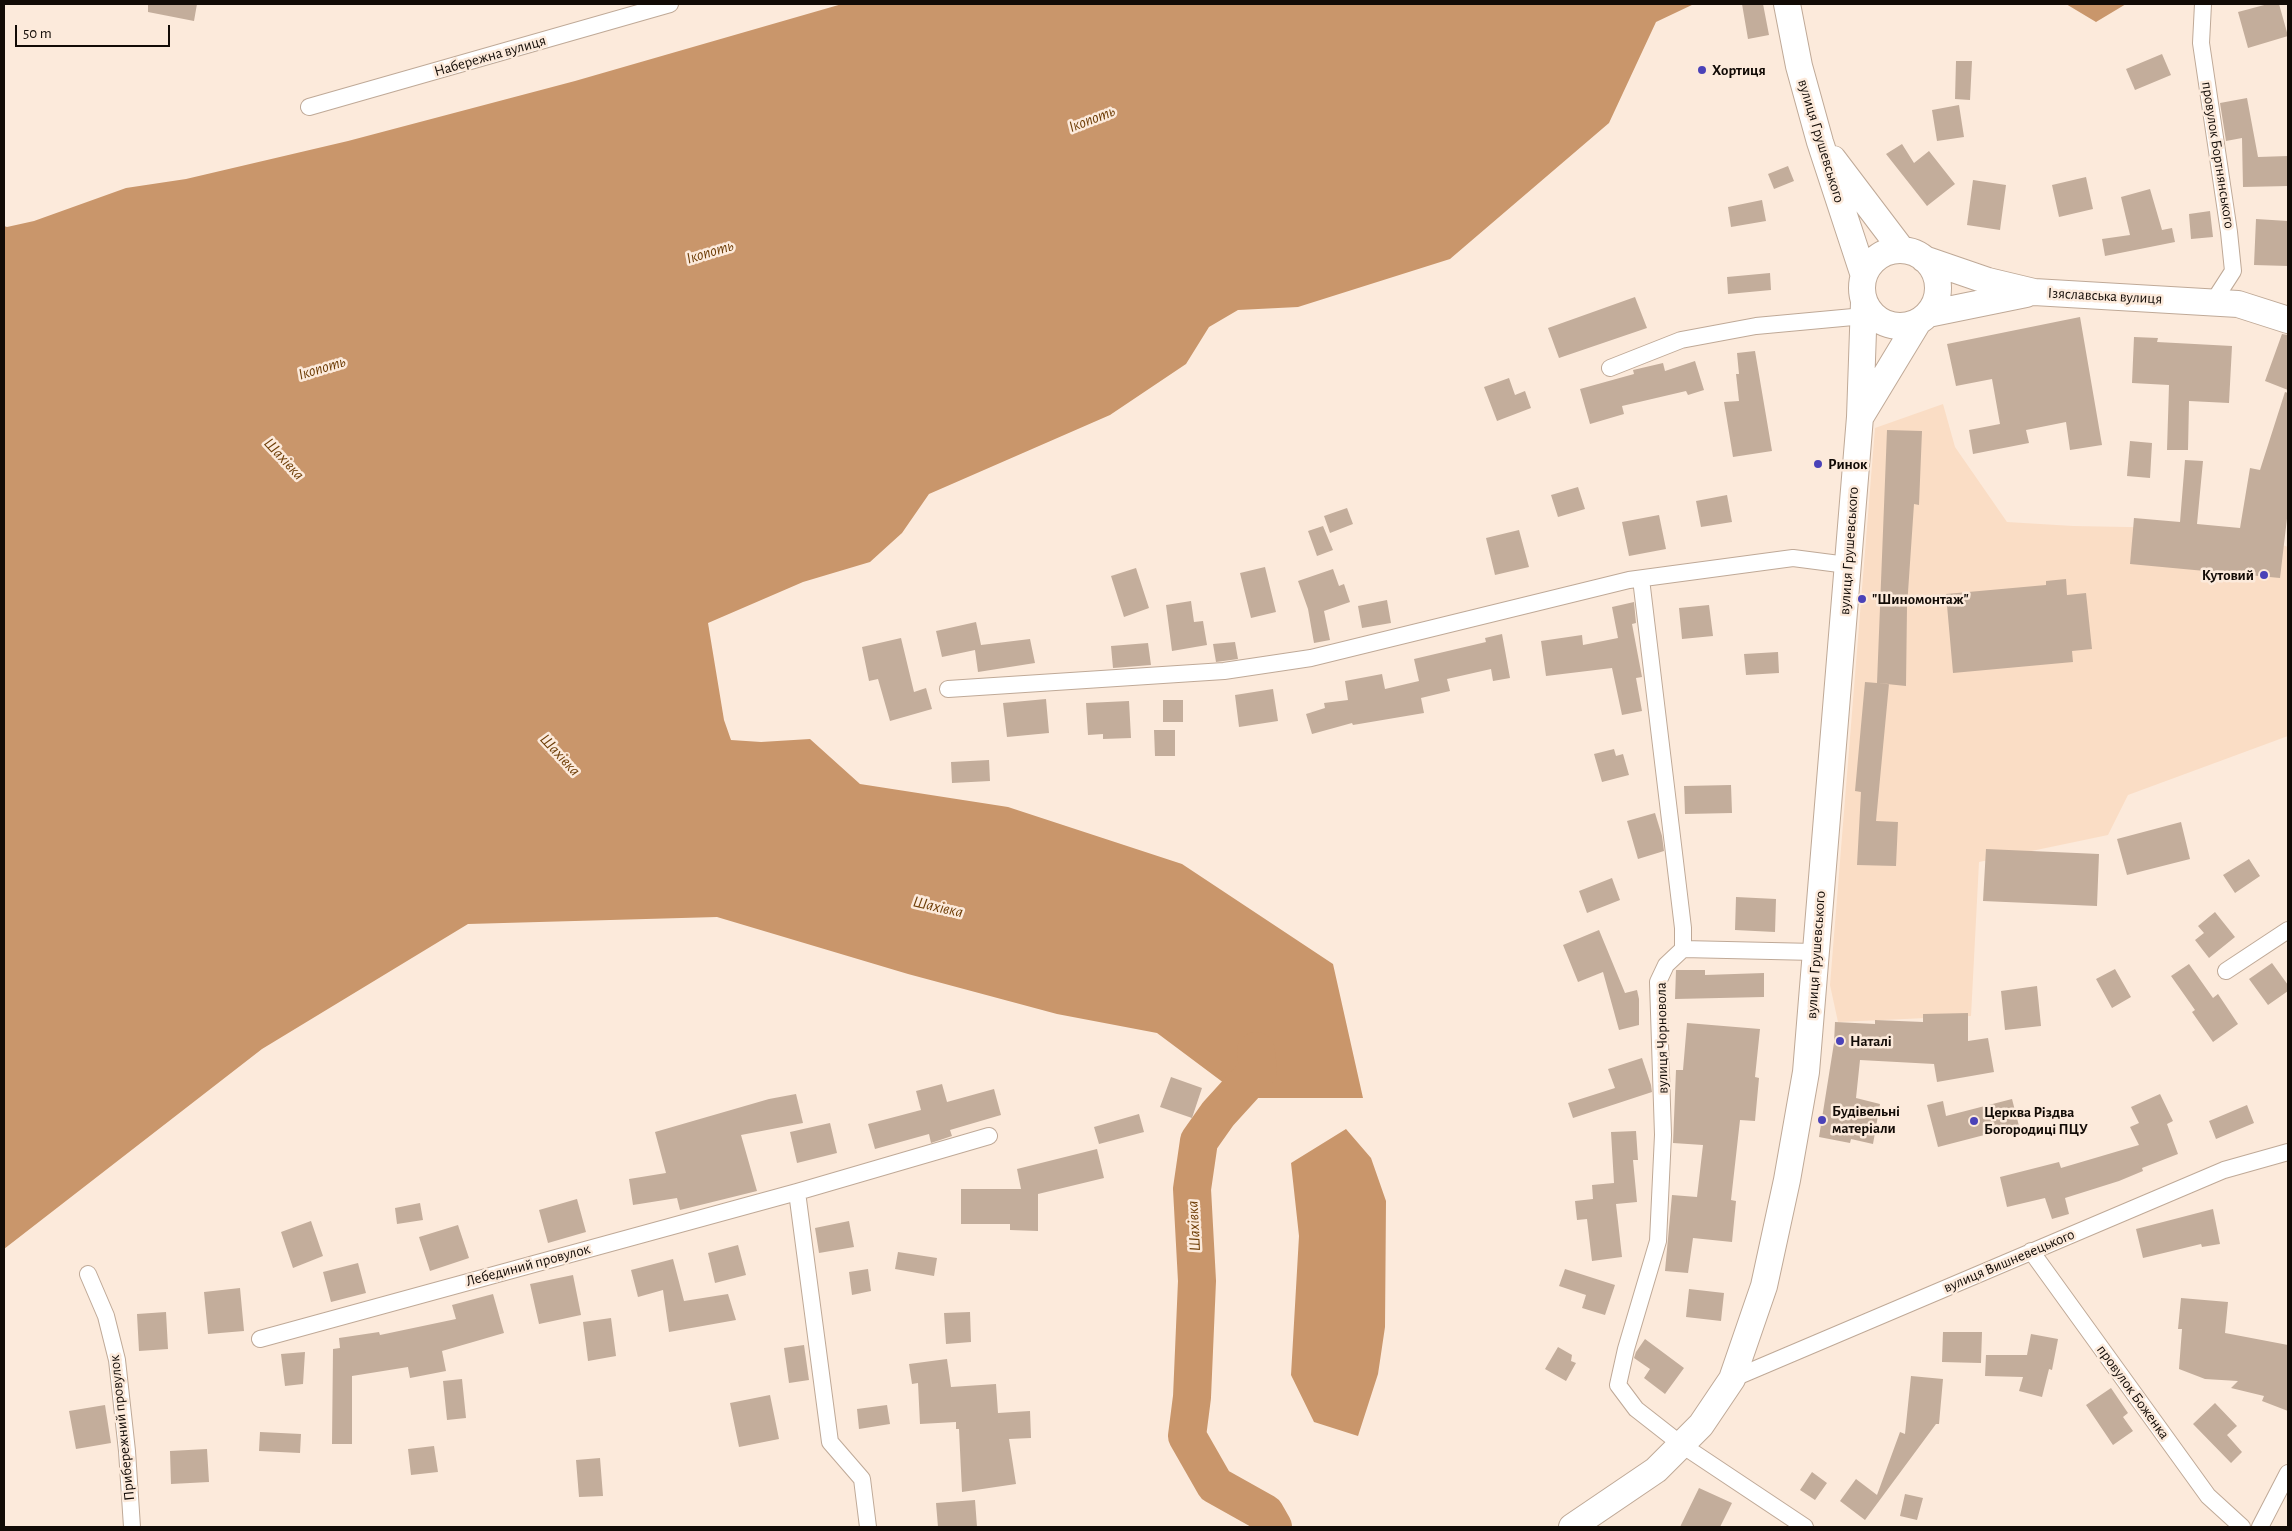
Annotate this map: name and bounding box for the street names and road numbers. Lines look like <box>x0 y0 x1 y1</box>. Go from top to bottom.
street label: Набережна вулиця <box>432 31 548 81</box>
street label: вулиця Грушевського <box>1794 77 1848 205</box>
street label: провулок Бортнянського <box>2197 80 2239 230</box>
street label: Ізяславська вулиця <box>2047 284 2163 308</box>
street label: вулиця Грушевського <box>1836 486 1862 616</box>
street label: вулиця Грушевського <box>1803 890 1829 1020</box>
street label: вулиця Чорновола <box>1652 982 1672 1094</box>
street label: вулиця Вишневецького <box>1941 1225 2077 1297</box>
street label: Лебединий провулок <box>464 1240 592 1290</box>
street label: провулок Боженка <box>2093 1341 2173 1443</box>
street label: Прибережний провулок <box>105 1354 139 1502</box>

